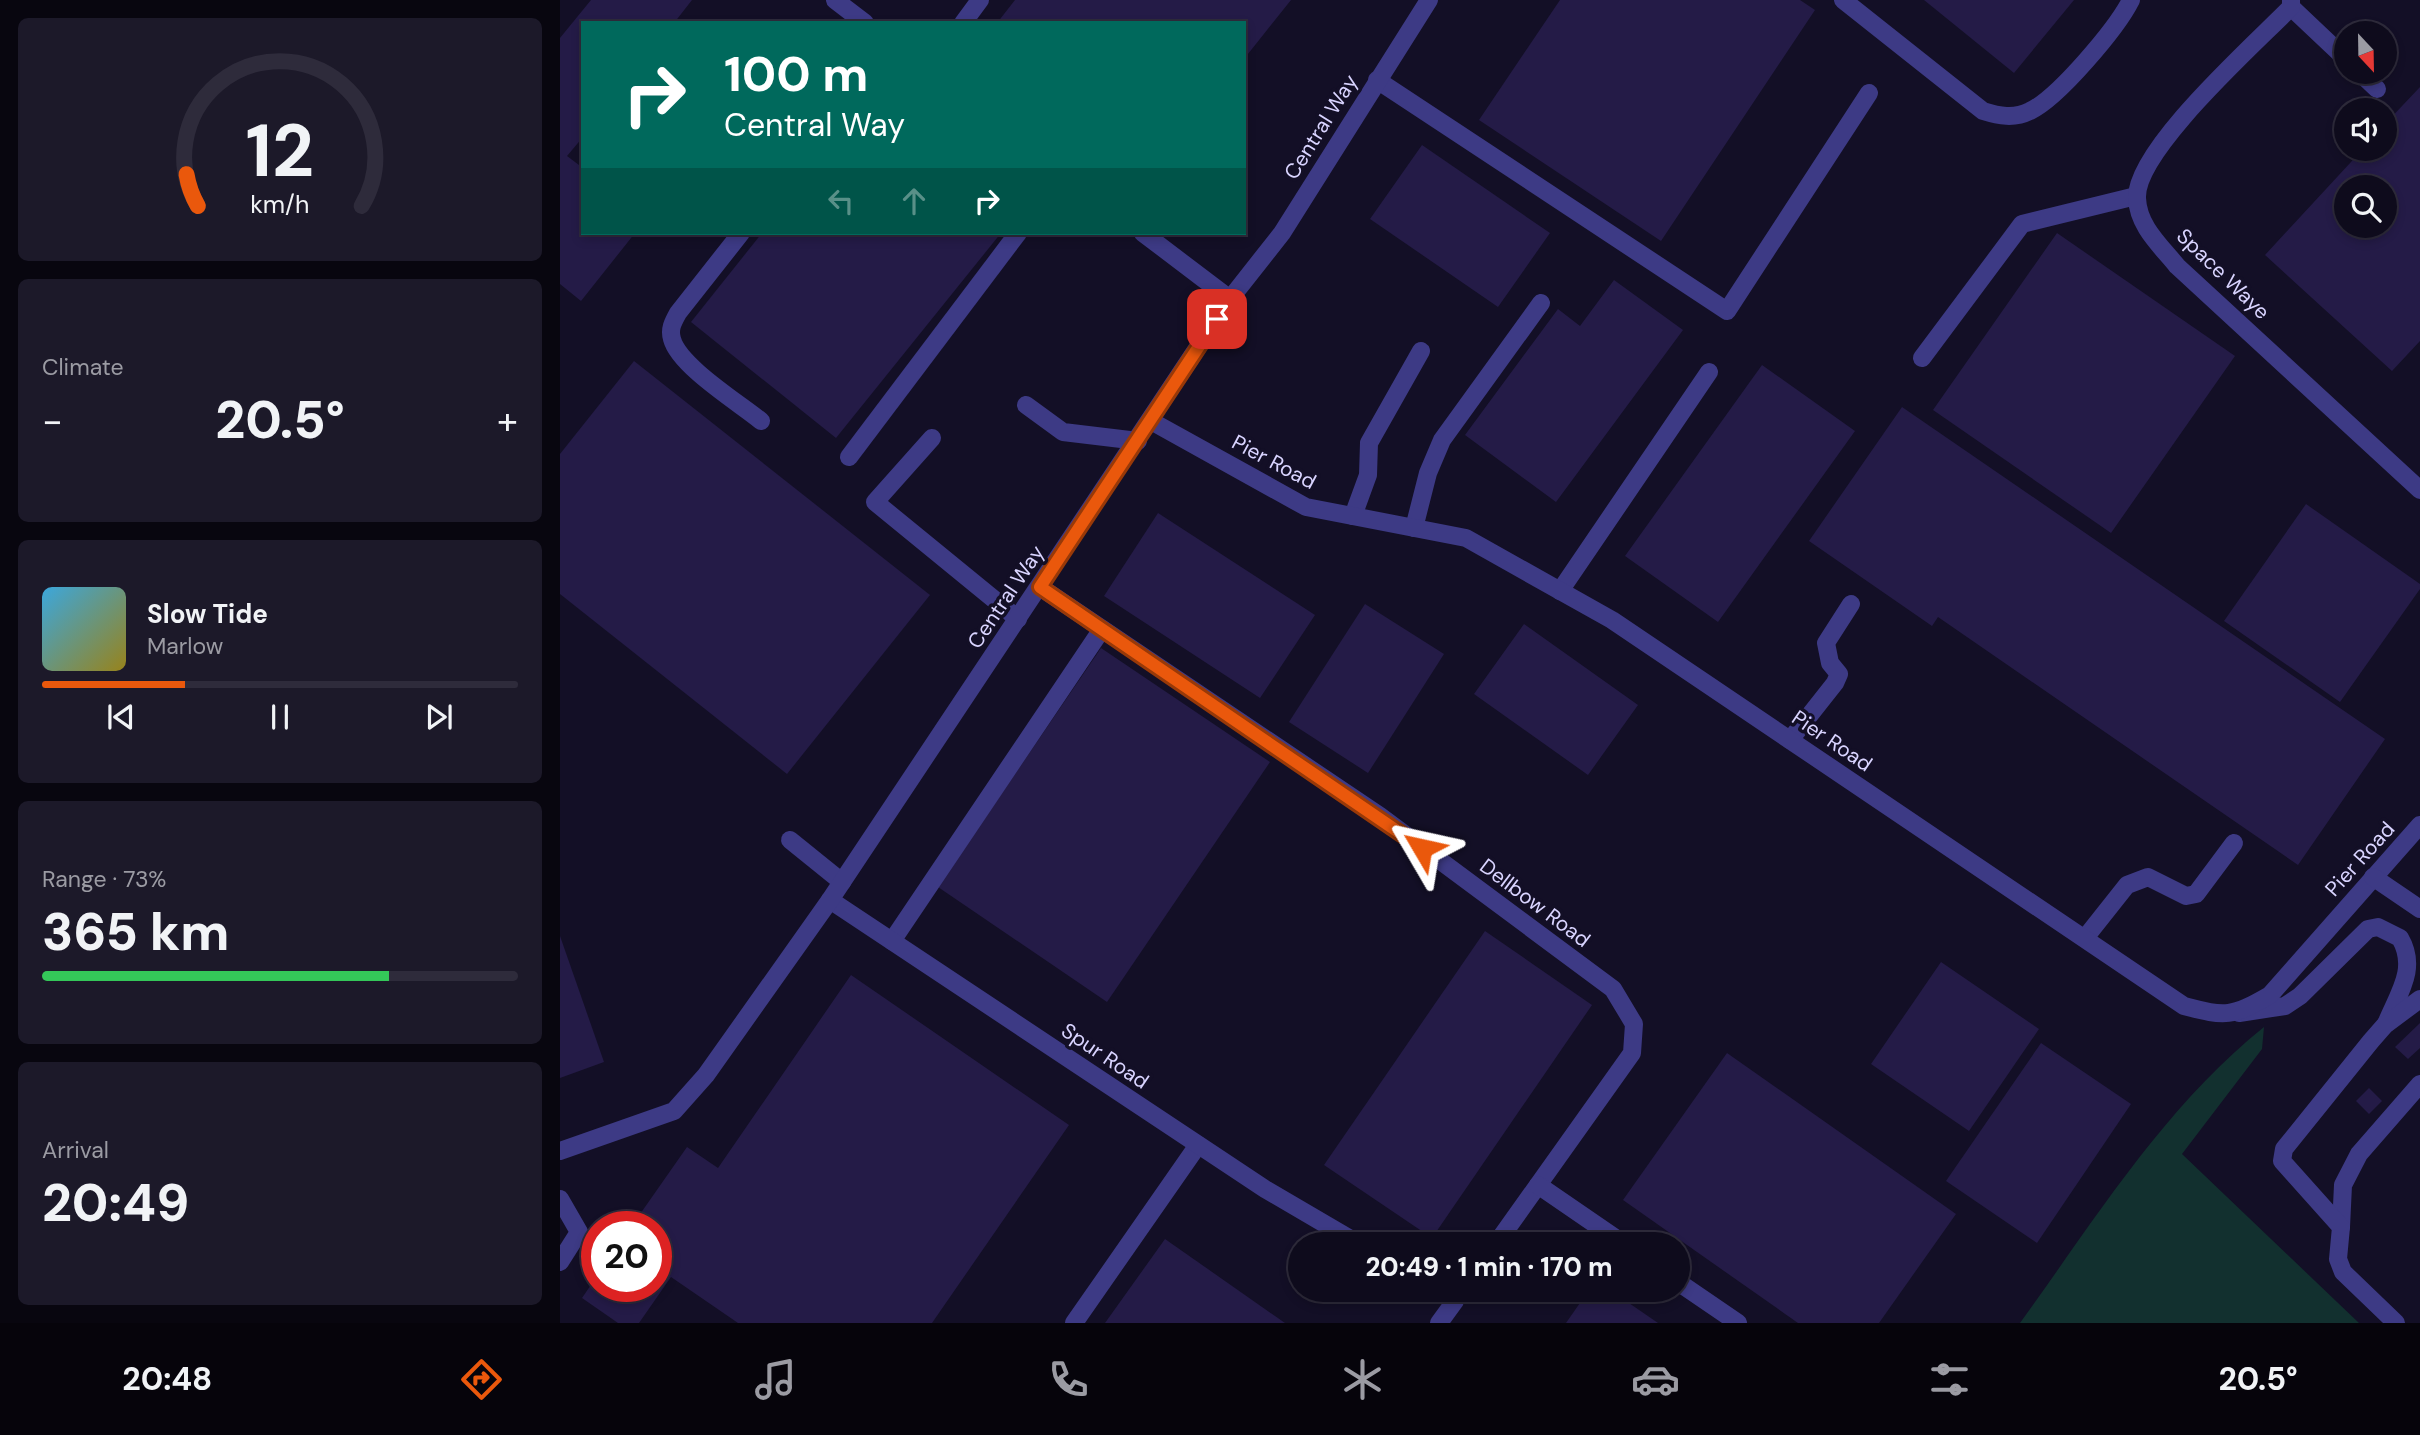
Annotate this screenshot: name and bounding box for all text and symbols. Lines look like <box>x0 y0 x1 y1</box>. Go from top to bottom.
north arrow <box>2334 21 2398 84</box>
map controls <box>2334 21 2397 238</box>
text: 100 m <box>724 42 868 106</box>
icon: right <box>609 49 700 140</box>
street label: Central Way <box>1278 69 1365 185</box>
button: sound <box>2334 98 2397 161</box>
text: 12 <box>246 104 314 199</box>
text: Central Way <box>724 104 905 146</box>
button: search <box>2334 175 2397 238</box>
icon: left <box>822 182 860 220</box>
icon: ahead <box>895 182 933 220</box>
icon: right <box>968 182 1006 220</box>
text: km/h <box>250 187 310 220</box>
street label: Space Waye <box>2170 222 2276 326</box>
pin <box>1187 289 1247 349</box>
icon: arrive <box>1198 300 1236 338</box>
text: Climate <box>42 352 124 382</box>
text: 20.5° <box>215 386 345 454</box>
text: − <box>42 396 63 446</box>
text: + <box>497 396 518 446</box>
street label: Pier Road <box>1227 428 1321 496</box>
street label: Central Way <box>961 540 1051 654</box>
text: Slow Tide <box>147 597 268 631</box>
text: Marlow <box>147 631 223 661</box>
icon: previous <box>102 698 140 736</box>
icon: pause <box>261 698 299 736</box>
icon: next <box>420 698 458 736</box>
street label: Pier Road <box>1786 704 1878 778</box>
position arrow <box>1385 811 1459 885</box>
street label: Pier Road <box>2319 816 2401 902</box>
street label: Dellbow Road <box>1474 852 1596 954</box>
text: Range · 73% <box>42 864 166 894</box>
text: 365 km <box>42 898 230 966</box>
street label: Spur Road <box>1056 1017 1154 1095</box>
text: Arrival <box>42 1135 109 1165</box>
text: 20:49 <box>42 1169 189 1237</box>
speed limit sign: 20 <box>581 1211 672 1302</box>
text: 20:49 · 1 min · 170 m <box>1365 1250 1613 1284</box>
icon: directions <box>457 1355 506 1404</box>
icon: music <box>751 1355 800 1404</box>
icon: phone <box>1044 1355 1093 1404</box>
icon: climate <box>1338 1355 1387 1404</box>
icon: car <box>1631 1355 1680 1404</box>
icon: filters <box>1925 1355 1974 1404</box>
text: 20:48 <box>122 1358 212 1400</box>
text: 20.5° <box>2219 1358 2298 1400</box>

